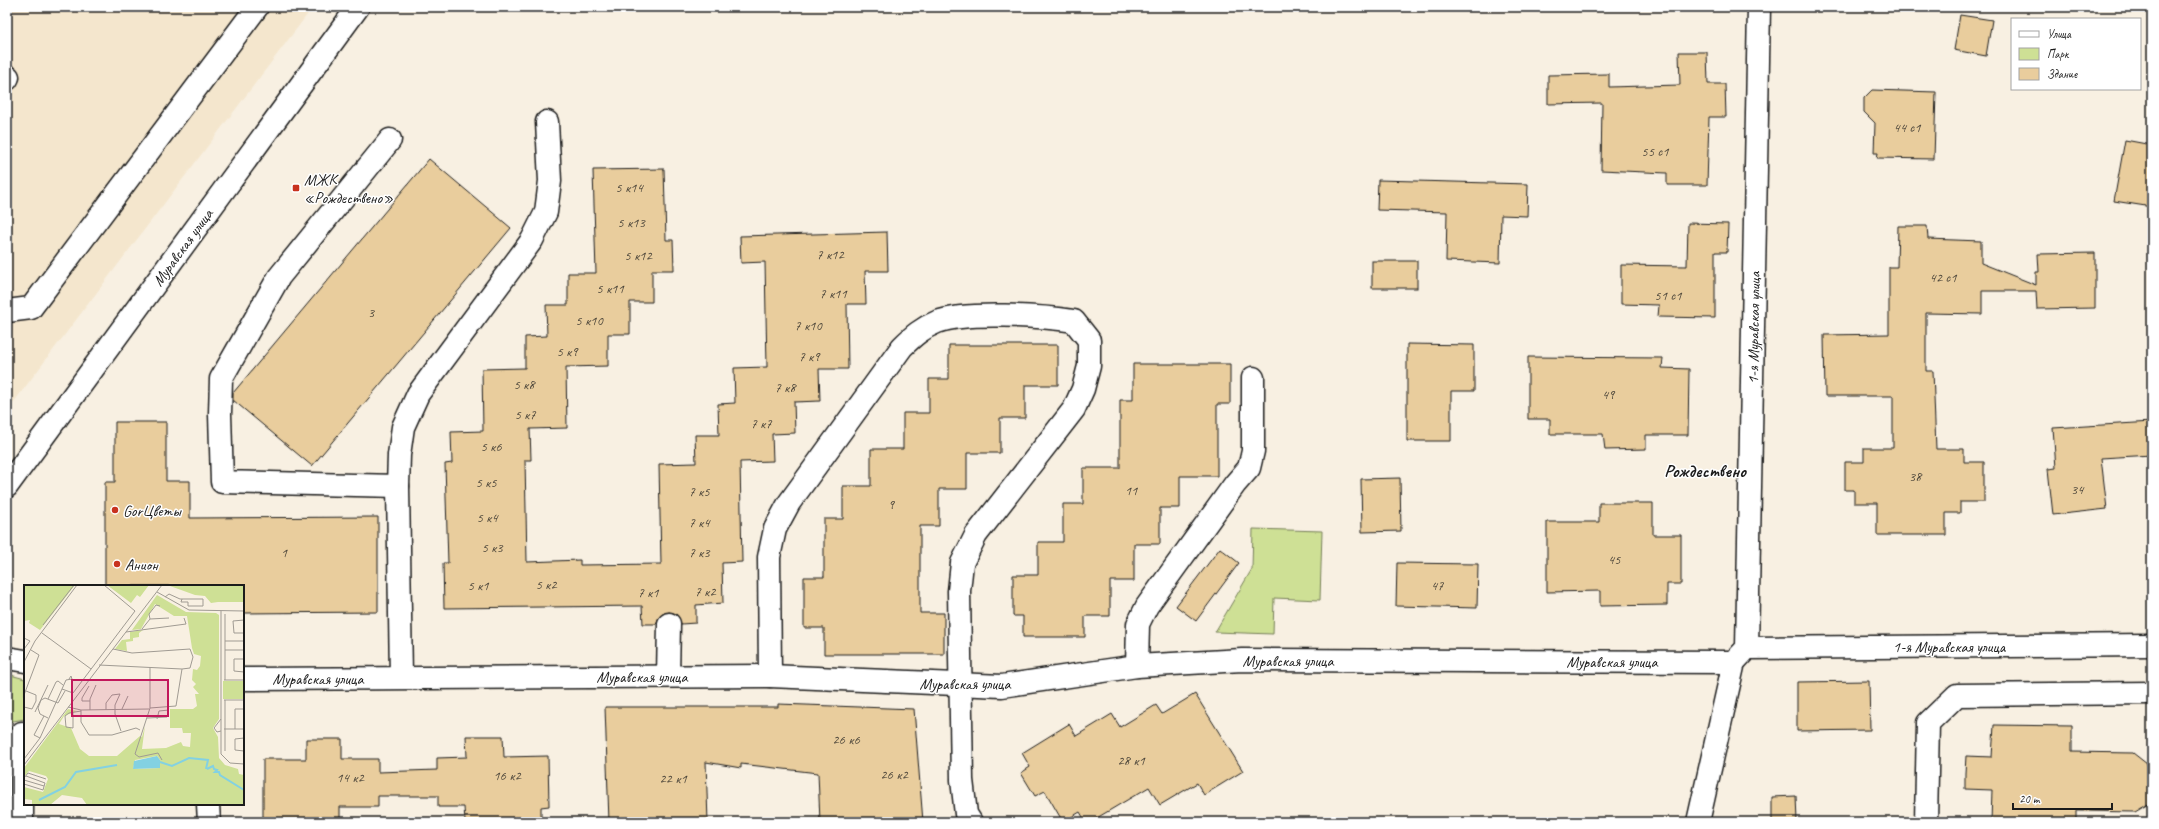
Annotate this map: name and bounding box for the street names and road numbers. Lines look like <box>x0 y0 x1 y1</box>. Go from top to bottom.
street label: Муравская улица <box>148 204 218 290</box>
street label: 1-я Муравская улица <box>1743 270 1765 384</box>
street label: 1-я Муравская улица <box>1893 637 2007 657</box>
street label: Муравская улица <box>1243 651 1334 671</box>
street label: Муравская улица <box>1567 652 1658 672</box>
street label: Муравская улица <box>597 667 688 687</box>
street label: Муравская улица <box>273 669 364 689</box>
street label: Муравская улица <box>920 674 1011 694</box>

